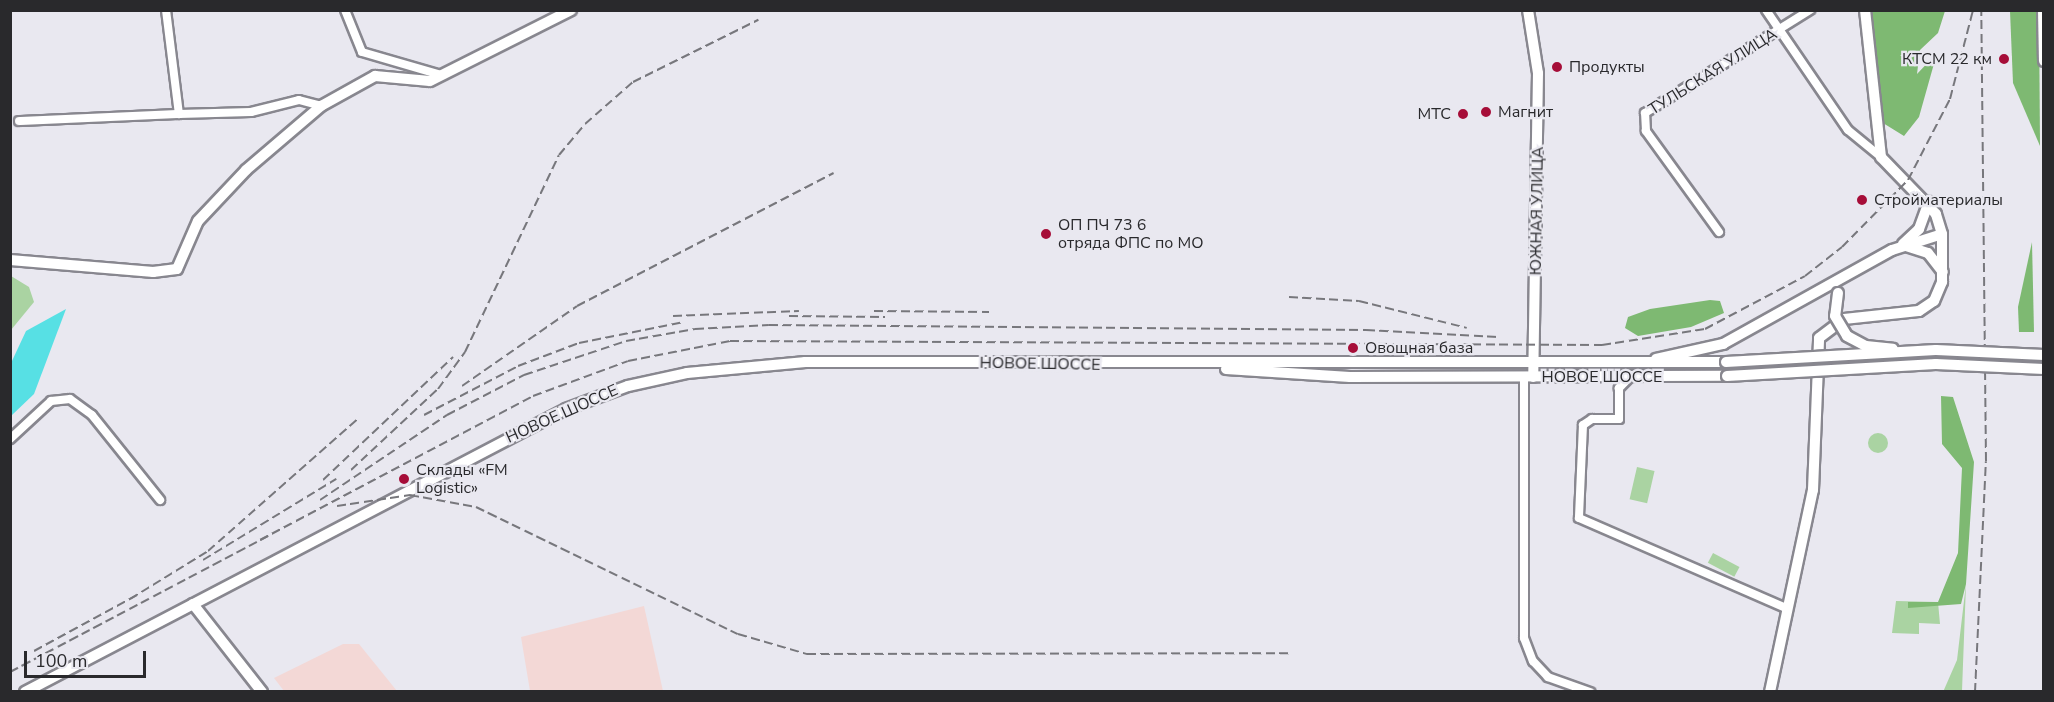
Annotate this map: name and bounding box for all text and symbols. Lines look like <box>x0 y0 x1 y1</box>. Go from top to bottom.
street label: ТУЛЬСКАЯ УЛИЦА <box>1645 25 1781 119</box>
place label: КТСМ 22 км <box>1902 49 1992 69</box>
marker: КТСМ 22 км <box>1997 52 2011 66</box>
place label: Продукты <box>1569 57 1645 77</box>
marker: Продукты <box>1550 60 1564 74</box>
place label: Магнит <box>1498 102 1553 122</box>
place label: МТС <box>1418 104 1451 124</box>
marker: Магнит <box>1479 105 1493 119</box>
marker: МТС <box>1456 107 1470 121</box>
street label: ЮЖНАЯ УЛИЦА <box>1526 147 1548 275</box>
place label: Стройматериалы <box>1874 190 2003 210</box>
marker: Стройматериалы <box>1855 193 1869 207</box>
place label: ОП ПЧ 73 6 отряда ФПС по МО <box>1058 215 1203 253</box>
marker: ОП ПЧ 73 6 отряда ФПС по МО <box>1039 227 1053 241</box>
place label: Овощная база <box>1365 338 1473 358</box>
marker: Овощная база <box>1346 341 1360 355</box>
street label: НОВОЕ ШОССЕ <box>979 353 1101 375</box>
street label: НОВОЕ ШОССЕ <box>1542 367 1662 387</box>
street label: НОВОЕ ШОССЕ <box>503 381 621 447</box>
place label: Склады «FM Logistic» <box>416 460 508 498</box>
marker: Склады «FM Logistic» <box>397 472 411 486</box>
scale bar <box>27 639 148 677</box>
text: 100 m <box>35 649 87 673</box>

